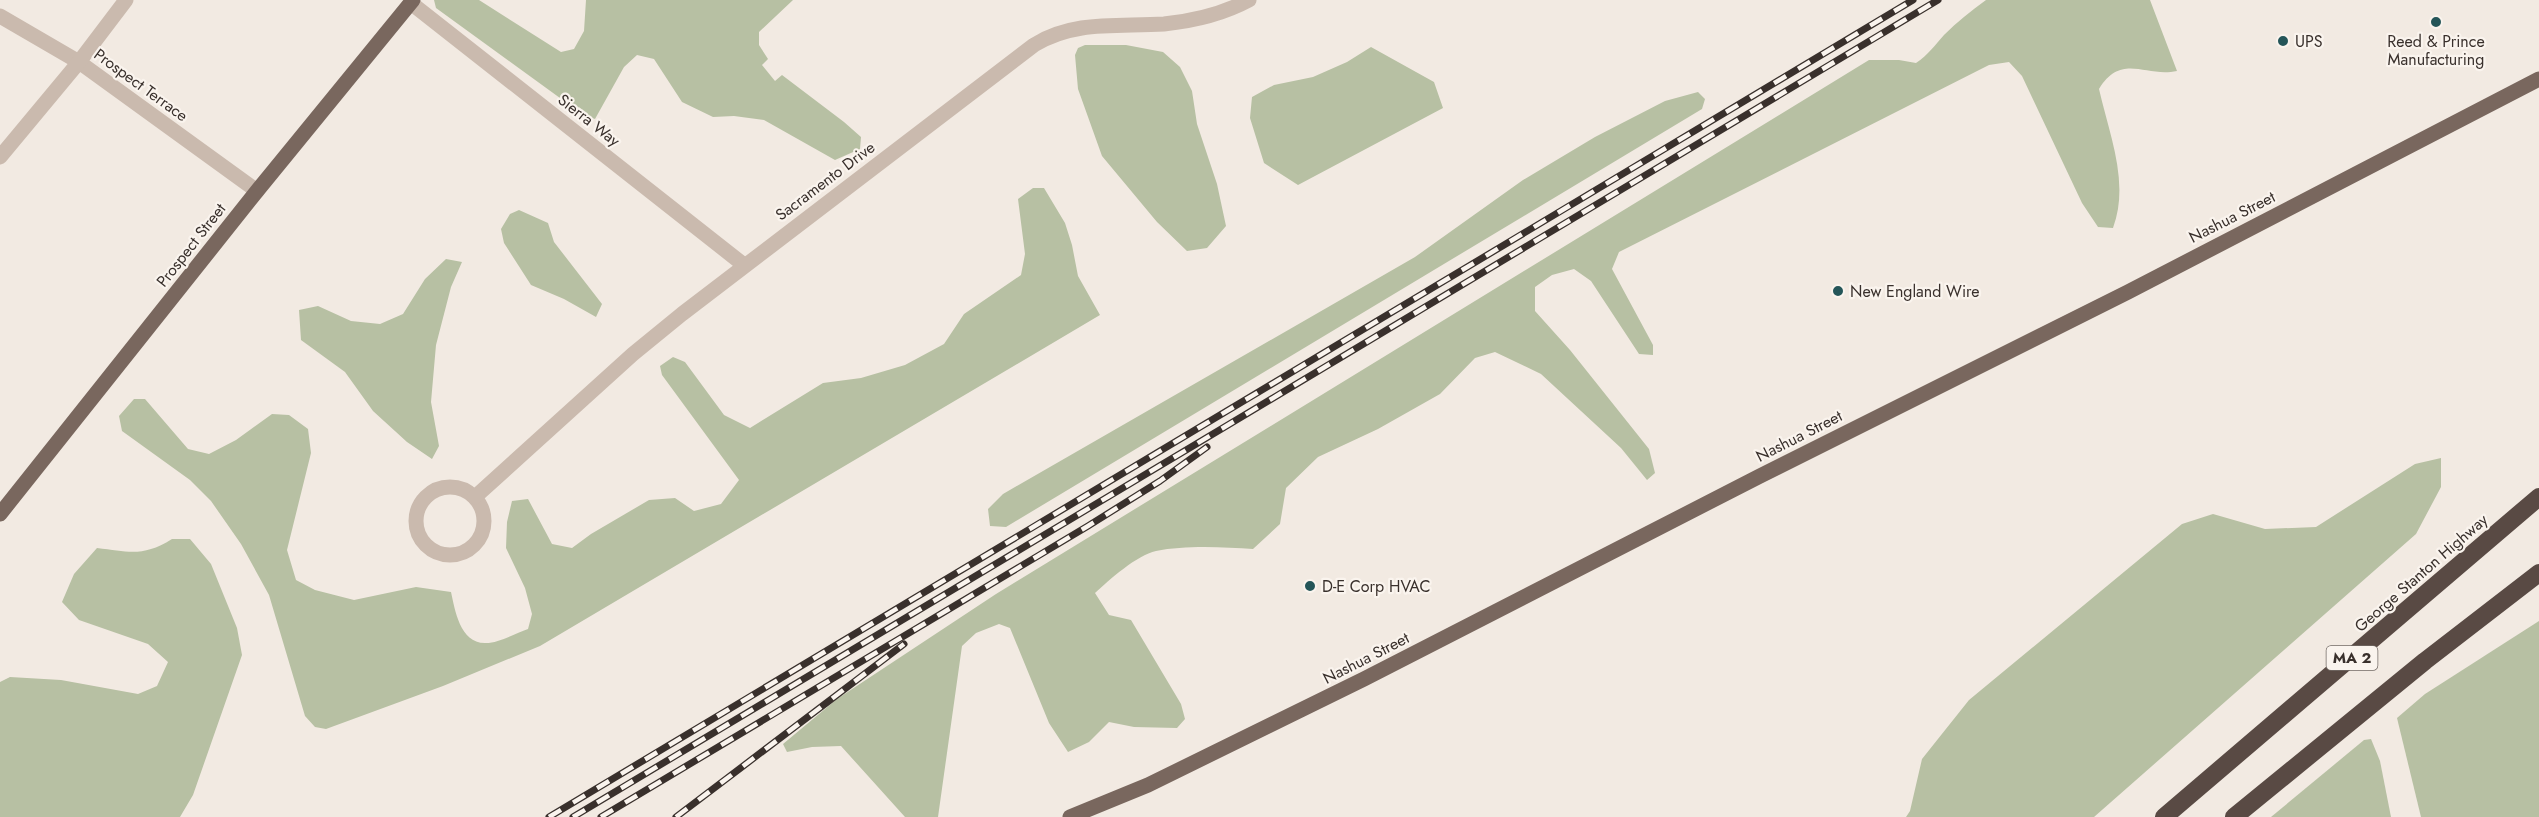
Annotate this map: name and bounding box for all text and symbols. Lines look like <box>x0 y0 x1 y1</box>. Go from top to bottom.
marker: Reed & Prince Manufacturing <box>2429 15 2443 29</box>
place label: UPS <box>2295 30 2323 53</box>
place label: Reed & Prince Manufacturing <box>2387 30 2485 71</box>
marker: UPS <box>2276 34 2290 48</box>
street label: Prospect Terrace <box>89 43 193 127</box>
street label: Sierra Way <box>553 88 626 152</box>
street label: Sacramento Drive <box>770 136 880 226</box>
street label: Nashua Street <box>2185 185 2279 249</box>
street label: Prospect Street <box>151 198 231 292</box>
place label: New England Wire <box>1850 280 1980 303</box>
marker: New England Wire <box>1831 284 1845 298</box>
street label: Nashua Street <box>1752 404 1846 468</box>
street label: George Stanton Highway <box>2349 508 2493 637</box>
place label: D-E Corp HVAC <box>1322 575 1430 598</box>
marker: D-E Corp HVAC <box>1303 579 1317 593</box>
street label: Nashua Street <box>1319 626 1413 690</box>
road number: MA 2 <box>2326 646 2378 670</box>

